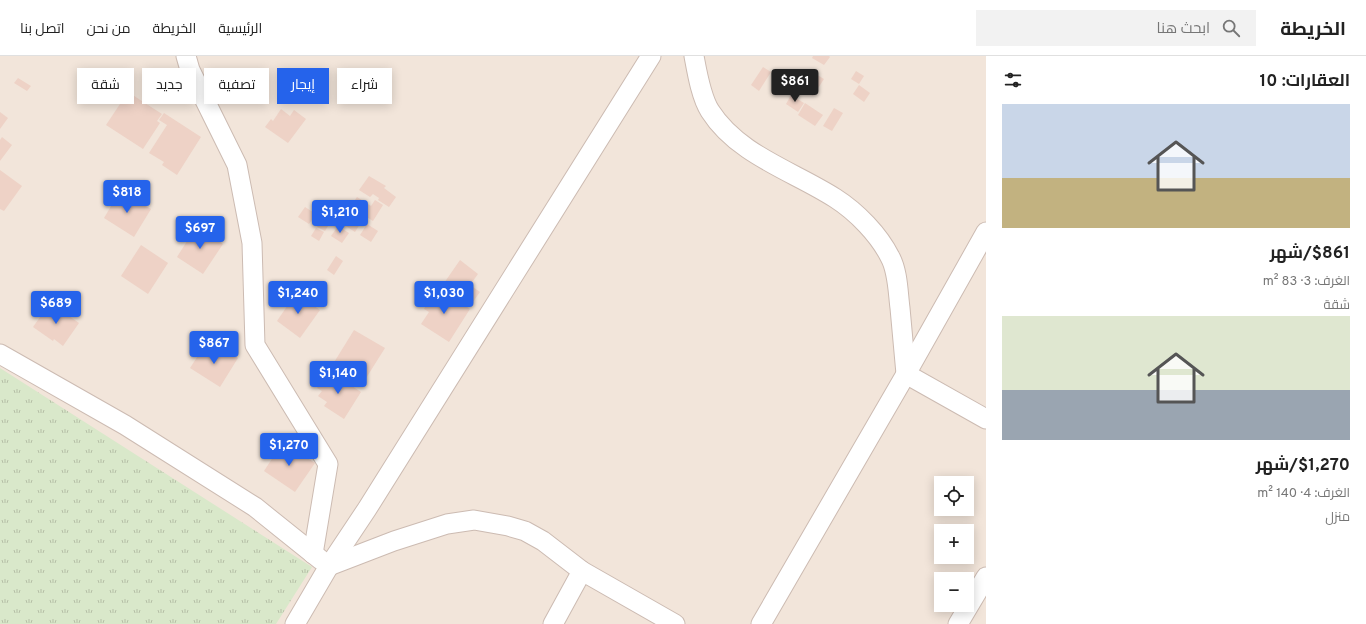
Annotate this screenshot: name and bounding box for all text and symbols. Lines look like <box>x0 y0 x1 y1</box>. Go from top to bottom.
search box <box>976 10 1256 46</box>
icon: search <box>1220 17 1242 39</box>
text: الخريطة <box>1280 18 1346 42</box>
text: ابحث هنا <box>1157 20 1210 39</box>
text: اتصل بنا <box>20 21 65 38</box>
text: من نحن <box>87 21 131 38</box>
text: الخريطة <box>153 21 196 38</box>
text: الرئيسية <box>218 21 262 38</box>
chip: شقة <box>77 68 134 104</box>
chip: جديد <box>142 68 196 104</box>
chip: تصفية <box>204 68 269 104</box>
chip: إيجار <box>277 68 329 104</box>
chip: شراء <box>337 68 392 104</box>
pin: $861 <box>771 69 819 103</box>
icon: filters <box>1002 69 1024 91</box>
text: العقارات: 10 <box>1259 71 1350 93</box>
text: $861 <box>780 74 810 90</box>
icon: home <box>1140 130 1212 202</box>
pin: $818 <box>103 180 151 214</box>
text: $818 <box>112 185 142 201</box>
pin: $1,210 <box>307 200 373 234</box>
text: $1,210 <box>321 205 359 221</box>
pin: $697 <box>176 216 224 250</box>
text: $697 <box>185 221 215 237</box>
text: $861/شهر <box>1270 243 1350 265</box>
text: الغرف: 3 · 83 m² <box>1263 274 1350 290</box>
pin: $1,240 <box>265 281 331 315</box>
pin: $1,030 <box>411 281 477 315</box>
text: $1,240 <box>277 286 319 302</box>
text: $1,030 <box>423 286 465 302</box>
pin: $689 <box>32 291 80 325</box>
text: $689 <box>40 296 72 312</box>
text: شقة <box>1323 298 1350 314</box>
pin: $867 <box>190 331 238 365</box>
text: $867 <box>199 336 230 352</box>
icon: home <box>1140 342 1212 414</box>
pin: $1,140 <box>305 361 371 395</box>
text: $1,140 <box>319 366 357 382</box>
pin: $1,270 <box>256 433 322 467</box>
text: $1,270 <box>269 438 309 454</box>
text: $1,270/شهر <box>1256 455 1350 477</box>
map controls <box>934 476 974 612</box>
button: locate <box>934 476 974 516</box>
text: الغرف: 4 · 140 m² <box>1257 486 1350 502</box>
text: منزل <box>1325 510 1350 526</box>
button: + <box>934 524 974 564</box>
button: − <box>934 572 974 612</box>

